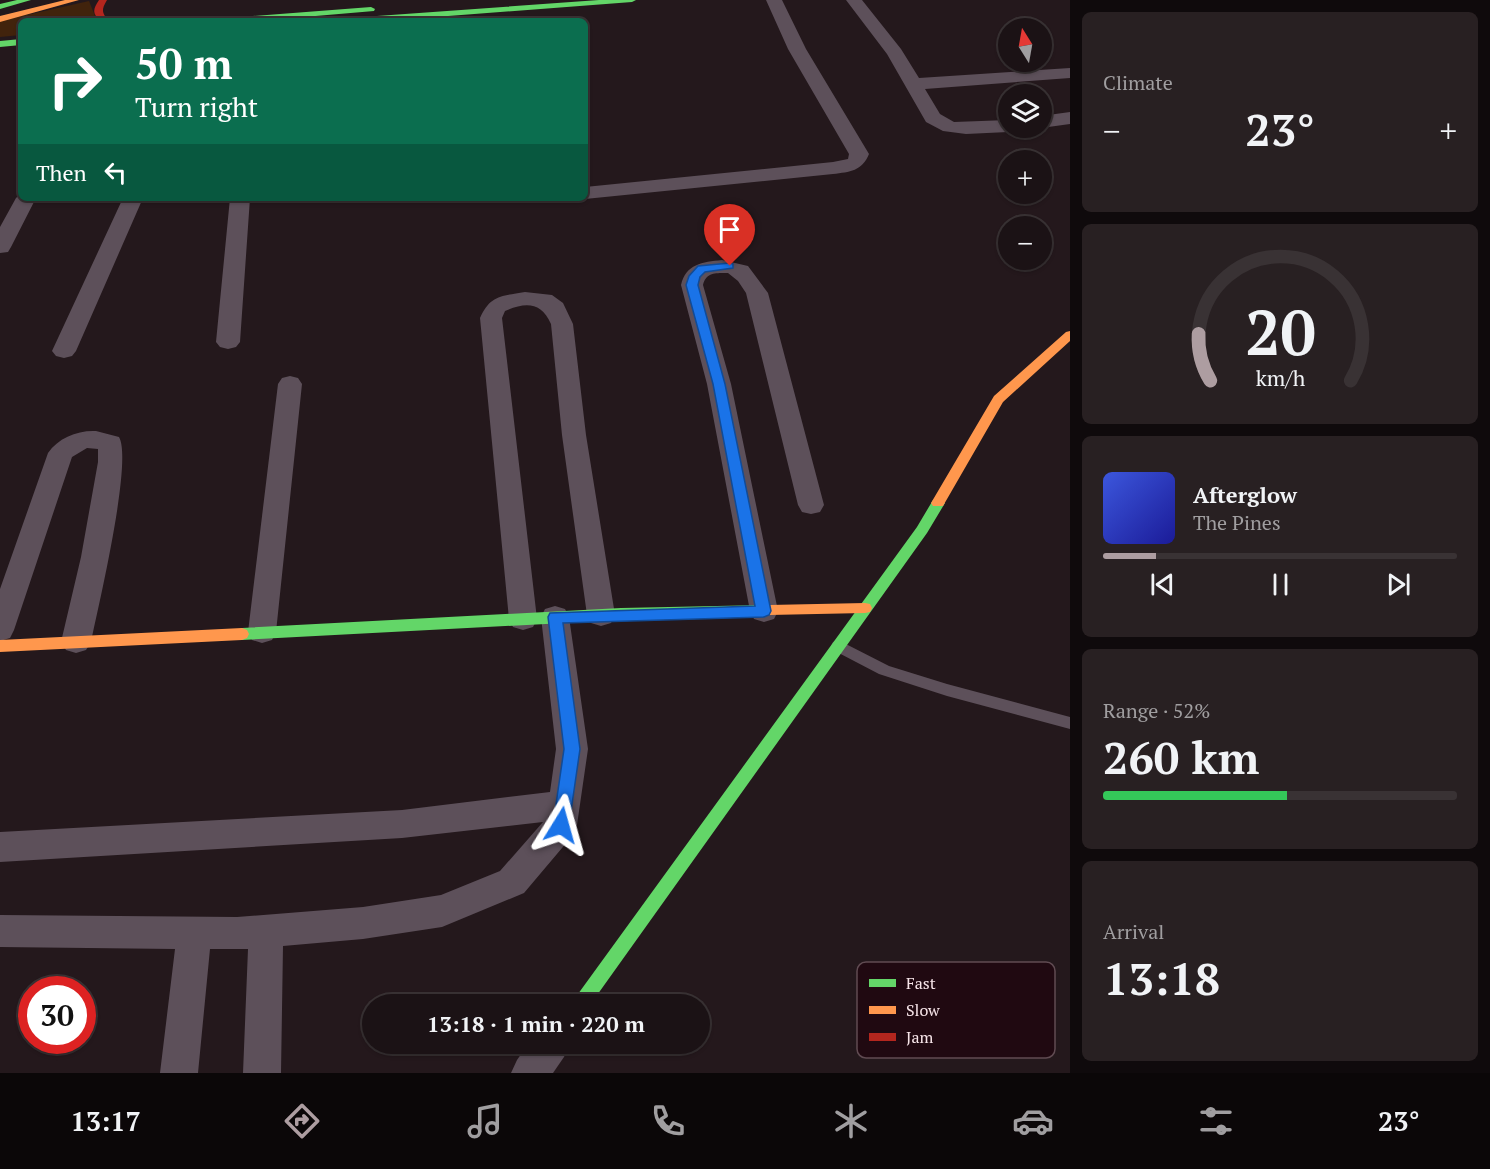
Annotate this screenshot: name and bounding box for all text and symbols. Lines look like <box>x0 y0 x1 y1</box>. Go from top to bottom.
north arrow <box>998 18 1052 72</box>
map controls <box>998 18 1052 270</box>
text: 50 m <box>135 35 233 91</box>
icon: right <box>36 42 114 120</box>
text: Climate <box>1103 69 1173 96</box>
button: layers <box>998 84 1052 138</box>
text: Turn right <box>135 89 258 125</box>
text: 23° <box>1245 99 1315 159</box>
text: − <box>1103 109 1121 152</box>
text: + <box>1439 109 1457 152</box>
button: + <box>998 150 1052 204</box>
icon: left <box>99 156 132 189</box>
text: Then <box>36 158 87 187</box>
pin <box>704 204 755 266</box>
icon: arrive <box>713 213 746 246</box>
button: − <box>998 216 1052 270</box>
text: 20 <box>1245 290 1315 373</box>
text: km/h <box>1255 365 1305 393</box>
text: Afterglow <box>1193 480 1297 509</box>
text: The Pines <box>1193 509 1281 536</box>
icon: previous <box>1146 568 1179 601</box>
icon: pause <box>1264 568 1297 601</box>
icon: next <box>1382 568 1415 601</box>
text: Range · 52% <box>1103 697 1210 724</box>
text: 260 km <box>1103 727 1259 787</box>
position arrow <box>529 793 593 857</box>
text: Arrival <box>1103 918 1164 945</box>
text: 13:18 <box>1103 948 1220 1008</box>
legend <box>857 962 1055 1058</box>
text: Fast <box>906 972 936 994</box>
speed limit sign: 30 <box>18 976 96 1054</box>
text: Slow <box>906 999 940 1021</box>
text: 13:18 · 1 min · 220 m <box>427 1009 645 1038</box>
text: Jam <box>906 1026 934 1048</box>
icon: directions <box>281 1100 323 1142</box>
icon: music <box>464 1100 506 1142</box>
icon: phone <box>647 1100 689 1142</box>
icon: climate <box>830 1100 872 1142</box>
icon: car <box>1012 1100 1054 1142</box>
icon: filters <box>1195 1100 1237 1142</box>
text: 13:17 <box>70 1103 141 1139</box>
text: 23° <box>1378 1103 1420 1139</box>

